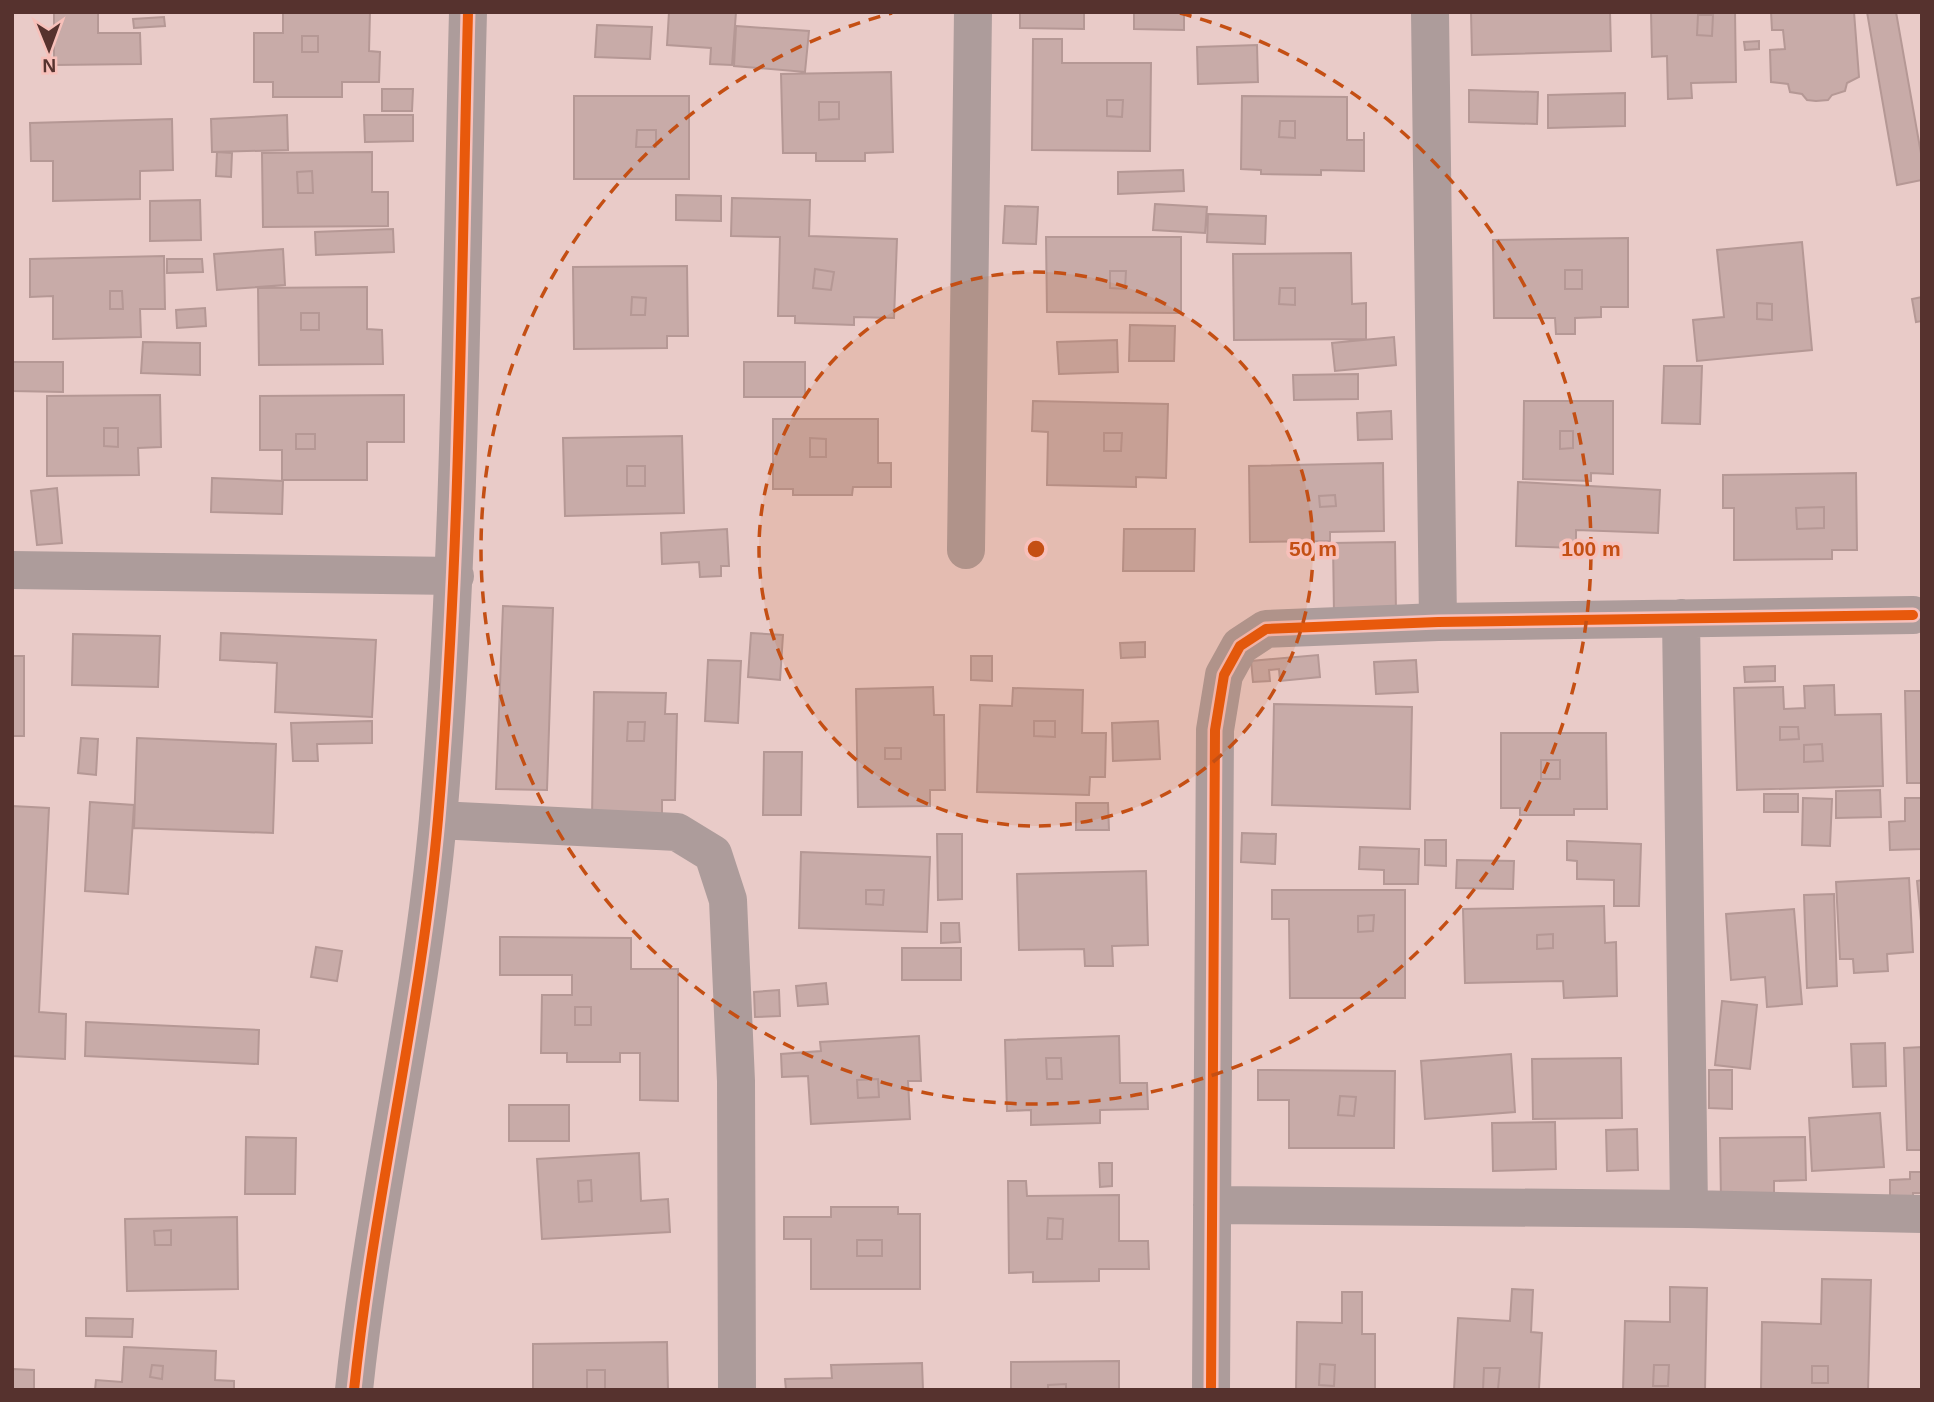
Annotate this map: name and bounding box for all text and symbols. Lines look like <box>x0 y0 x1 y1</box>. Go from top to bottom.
north arrow <box>14 14 84 84</box>
text: N <box>42 55 56 76</box>
centre of rings <box>1024 537 1048 561</box>
text: 50 m <box>1289 537 1337 560</box>
text: 100 m <box>1561 537 1621 560</box>

